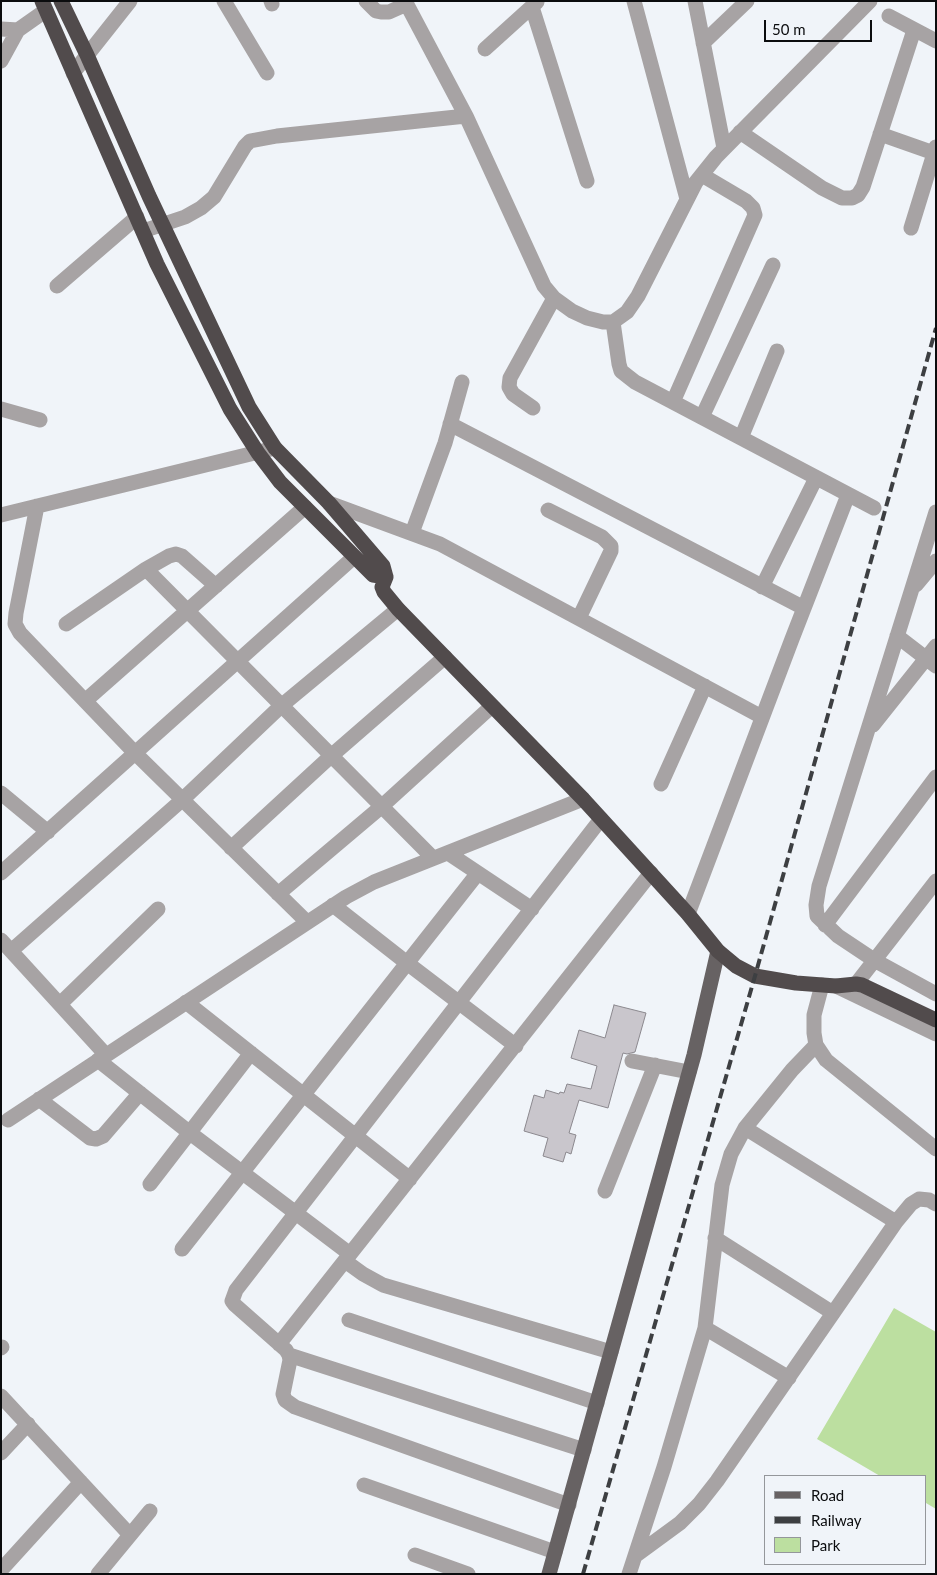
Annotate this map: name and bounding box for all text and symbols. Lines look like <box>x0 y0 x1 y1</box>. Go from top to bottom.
scale bar <box>767 10 874 42</box>
text: 50 m <box>772 20 806 38</box>
legend <box>764 1475 927 1565</box>
text: Road <box>811 1486 844 1504</box>
text: Railway <box>811 1511 862 1529</box>
text: Park <box>811 1536 840 1554</box>

